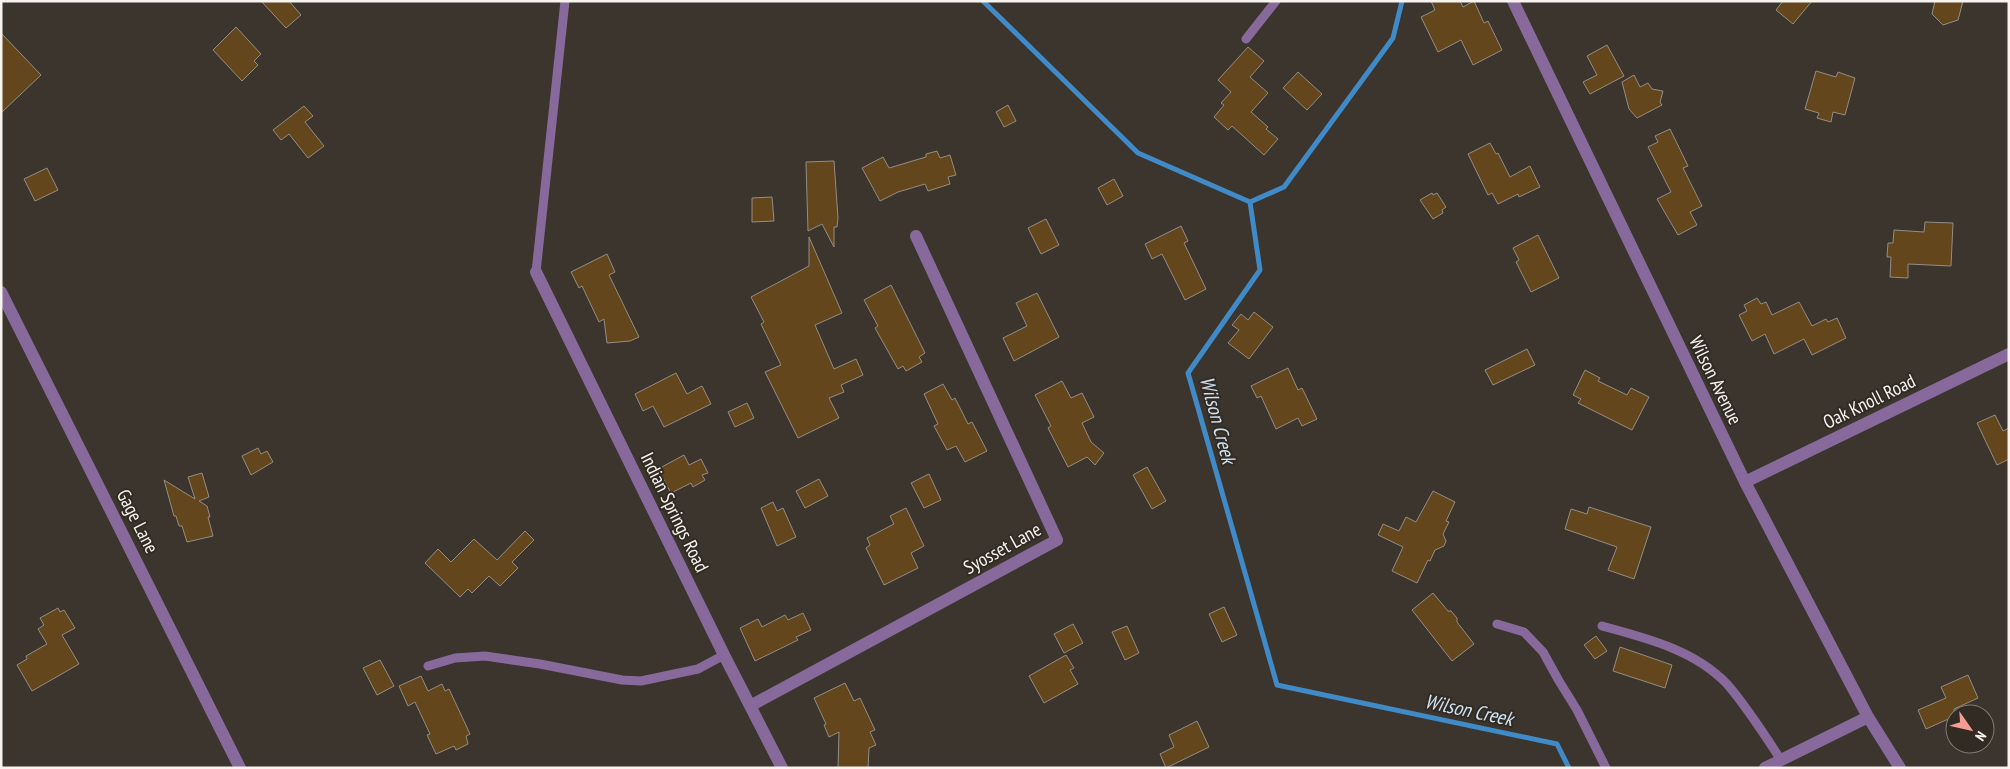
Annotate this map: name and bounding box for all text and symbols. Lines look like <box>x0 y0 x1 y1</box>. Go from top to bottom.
street label: Wilson Avenue <box>1684 332 1748 428</box>
street label: Oak Knoll Road <box>1819 368 1919 434</box>
water label: Wilson Creek <box>1194 373 1243 469</box>
street label: Indian Springs Road <box>636 448 714 576</box>
street label: Gage Lane <box>112 485 164 557</box>
street label: Syosset Lane <box>959 517 1045 579</box>
water label: Wilson Creek <box>1423 688 1518 732</box>
north arrow <box>1945 704 1995 754</box>
text: N <box>1971 728 1990 744</box>

